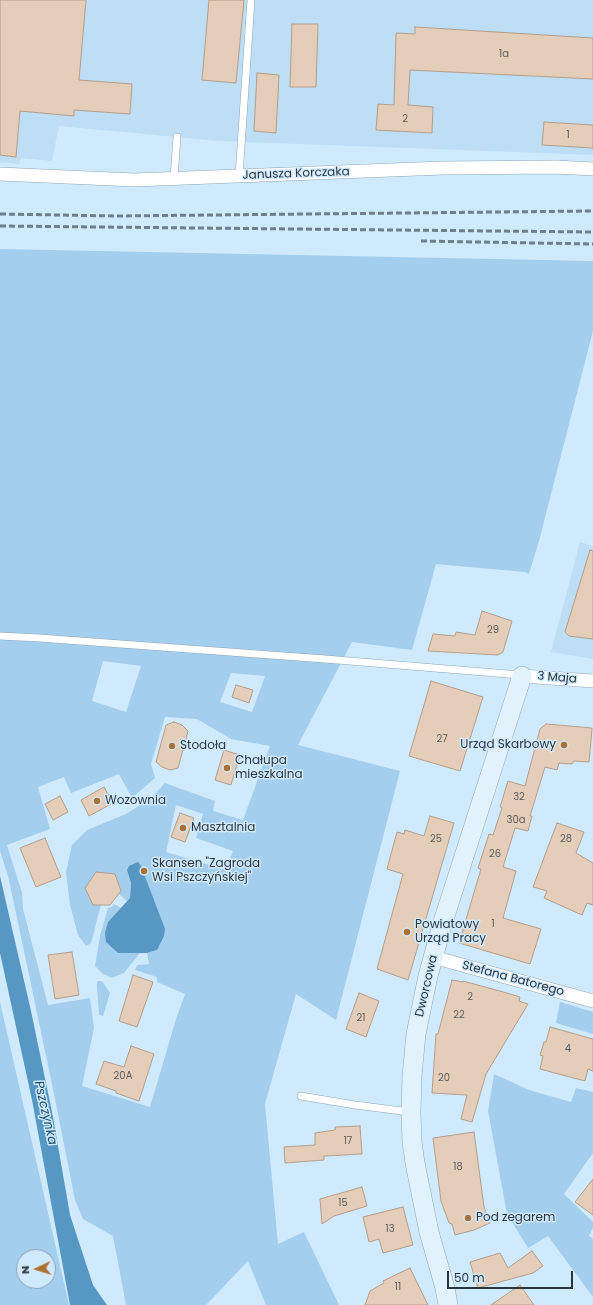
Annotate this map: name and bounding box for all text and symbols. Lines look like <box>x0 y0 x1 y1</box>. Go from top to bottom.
house number: 1a <box>499 48 509 60</box>
house number: 2 <box>402 113 408 125</box>
house number: 1 <box>566 129 570 141</box>
street label: Janusza Korczaka <box>242 165 350 183</box>
house number: 29 <box>487 624 499 636</box>
street label: 3 Maja <box>537 669 577 687</box>
house number: 27 <box>436 733 448 745</box>
place label: Urząd Skarbowy <box>460 738 556 752</box>
place label: Stodoła <box>180 739 226 753</box>
marker: Urząd Skarbowy <box>559 740 569 750</box>
marker: Stodoła <box>167 741 177 751</box>
place label: Chałupa mieszkalna <box>235 754 303 782</box>
marker: Chałupa mieszkalna <box>222 763 232 773</box>
house number: 32 <box>513 791 525 803</box>
place label: Wozownia <box>105 794 166 808</box>
marker: Wozownia <box>92 796 102 806</box>
house number: 30a <box>507 814 525 826</box>
place label: Masztalnia <box>191 821 255 835</box>
marker: Masztalnia <box>178 823 188 833</box>
house number: 25 <box>430 833 442 845</box>
house number: 28 <box>560 833 572 845</box>
house number: 26 <box>489 848 501 860</box>
place label: Skansen "Zagroda Wsi Pszczyńskiej" <box>152 857 260 885</box>
marker: Skansen "Zagroda Wsi Pszczyńskiej" <box>139 866 149 876</box>
place label: Powiatowy Urząd Pracy <box>415 918 486 946</box>
house number: 1 <box>491 918 495 930</box>
marker: Powiatowy Urząd Pracy <box>402 927 412 937</box>
street label: Dworcowa <box>413 953 441 1019</box>
street label: Stefana Batorego <box>460 958 566 1000</box>
house number: 2 <box>467 991 473 1003</box>
house number: 22 <box>453 1009 465 1021</box>
house number: 21 <box>357 1012 365 1024</box>
house number: 4 <box>565 1043 571 1055</box>
house number: 20A <box>114 1070 132 1082</box>
house number: 20 <box>438 1072 450 1084</box>
water label: Pszczynka <box>30 1080 60 1146</box>
house number: 17 <box>344 1135 352 1147</box>
house number: 18 <box>453 1161 463 1173</box>
house number: 15 <box>338 1197 348 1209</box>
place label: Pod zegarem <box>476 1211 555 1225</box>
marker: Pod zegarem <box>463 1213 473 1223</box>
house number: 13 <box>385 1223 395 1235</box>
north arrow <box>16 1249 56 1289</box>
scale bar <box>449 1263 575 1289</box>
text: N <box>17 1265 33 1274</box>
text: 50 m <box>454 1269 485 1286</box>
house number: 11 <box>395 1281 401 1293</box>

